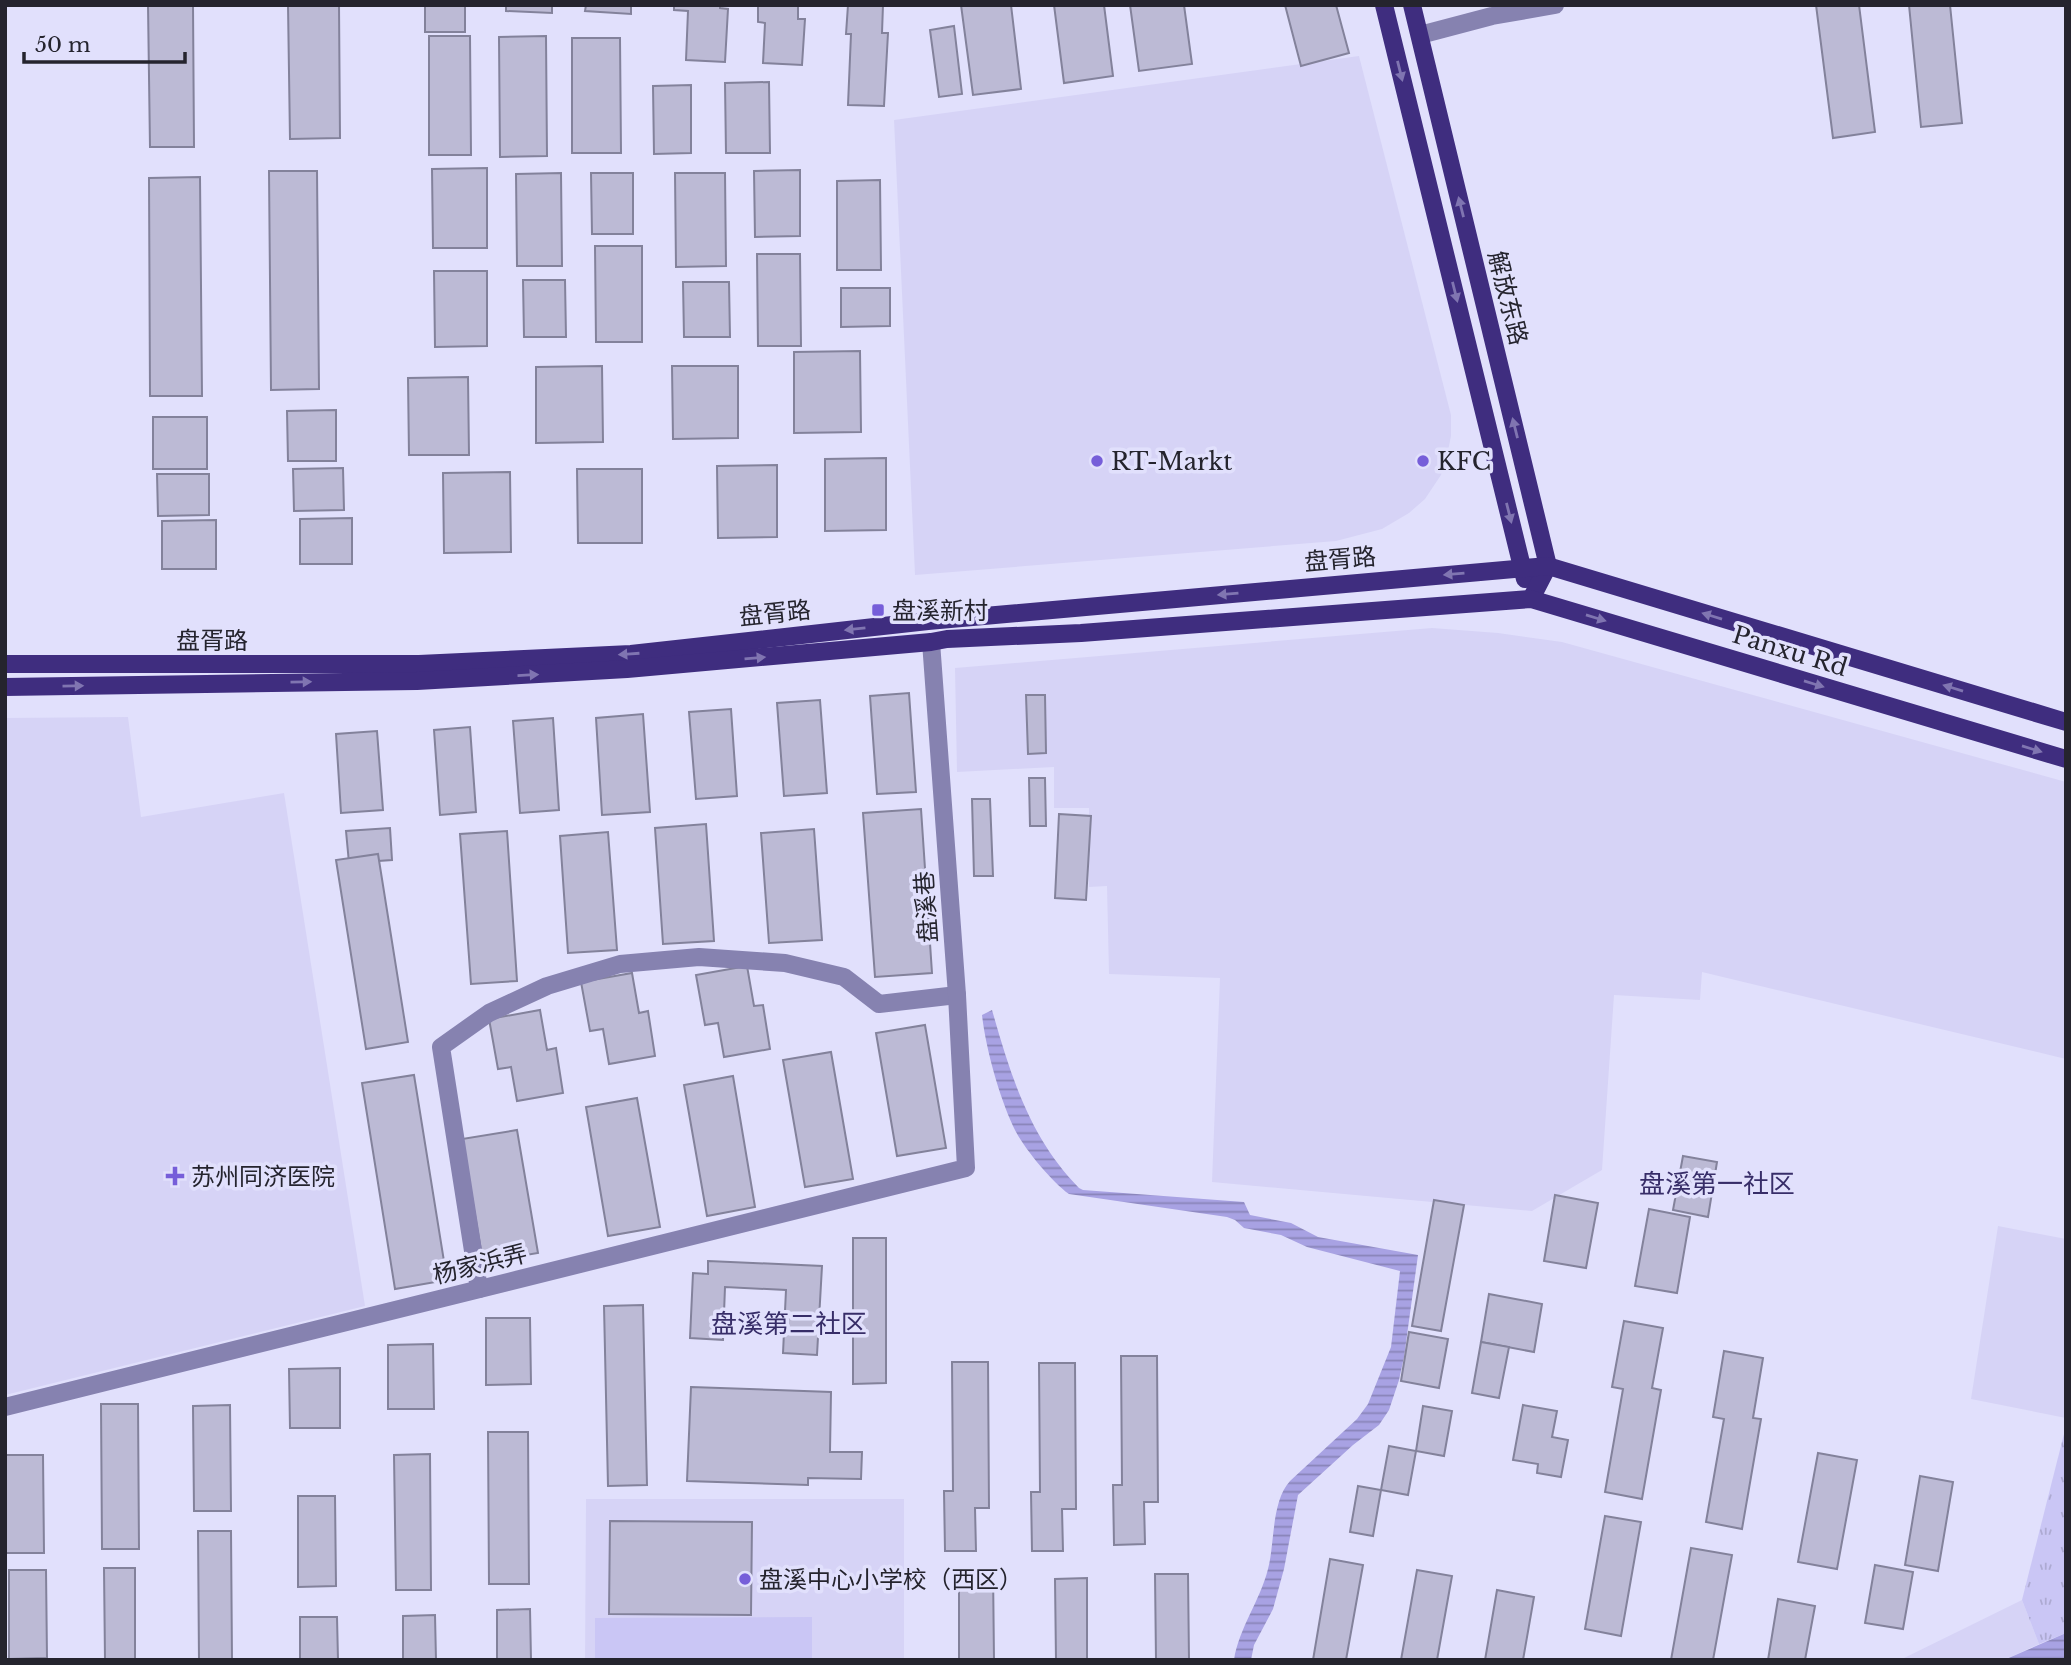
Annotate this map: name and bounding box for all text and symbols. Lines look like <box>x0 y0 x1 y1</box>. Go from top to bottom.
scale bar <box>24 21 186 65</box>
text: 50 m <box>35 32 91 58</box>
one-way arrow <box>1395 61 1406 83</box>
one-way arrow <box>1455 196 1466 218</box>
street label: 解放东路 <box>1482 248 1534 348</box>
one-way arrow <box>1450 281 1461 303</box>
one-way arrow <box>1509 417 1520 439</box>
place label: RT-Markt <box>1111 447 1232 476</box>
place label: KFC <box>1437 447 1491 476</box>
marker: RT-Markt <box>1089 453 1105 469</box>
marker: KFC <box>1415 453 1431 469</box>
one-way arrow <box>1504 502 1515 524</box>
street label: 盘胥路 <box>1303 541 1377 577</box>
one-way arrow <box>1443 569 1465 580</box>
one-way arrow <box>1217 589 1239 600</box>
street label: 盘胥路 <box>738 595 812 631</box>
place label: 盘溪新村 <box>892 596 988 625</box>
marker: 盘溪新村 <box>870 602 886 618</box>
one-way arrow <box>1701 610 1722 620</box>
one-way arrow <box>1586 613 1607 623</box>
street label: Panxu Rd <box>1729 620 1851 682</box>
one-way arrow <box>844 624 866 635</box>
street label: 盘胥路 <box>176 626 248 655</box>
one-way arrow <box>618 649 640 660</box>
one-way arrow <box>744 652 766 663</box>
one-way arrow <box>518 669 540 680</box>
one-way arrow <box>290 677 312 688</box>
one-way arrow <box>1804 679 1825 689</box>
one-way arrow <box>63 680 85 691</box>
one-way arrow <box>1943 683 1964 693</box>
one-way arrow <box>2021 745 2042 755</box>
street label: 盘溪巷 <box>909 870 943 944</box>
place label: 苏州同济医院 <box>191 1162 335 1191</box>
marker: 苏州同济医院 <box>165 1166 185 1186</box>
district label: 盘溪第一社区 <box>1639 1168 1795 1200</box>
street label: 杨家浜弄 <box>430 1238 530 1290</box>
district label: 盘溪第二社区 <box>711 1308 867 1340</box>
place label: 盘溪中心小学校（西区） <box>759 1565 1023 1594</box>
marker: 盘溪中心小学校（西区） <box>737 1571 753 1587</box>

